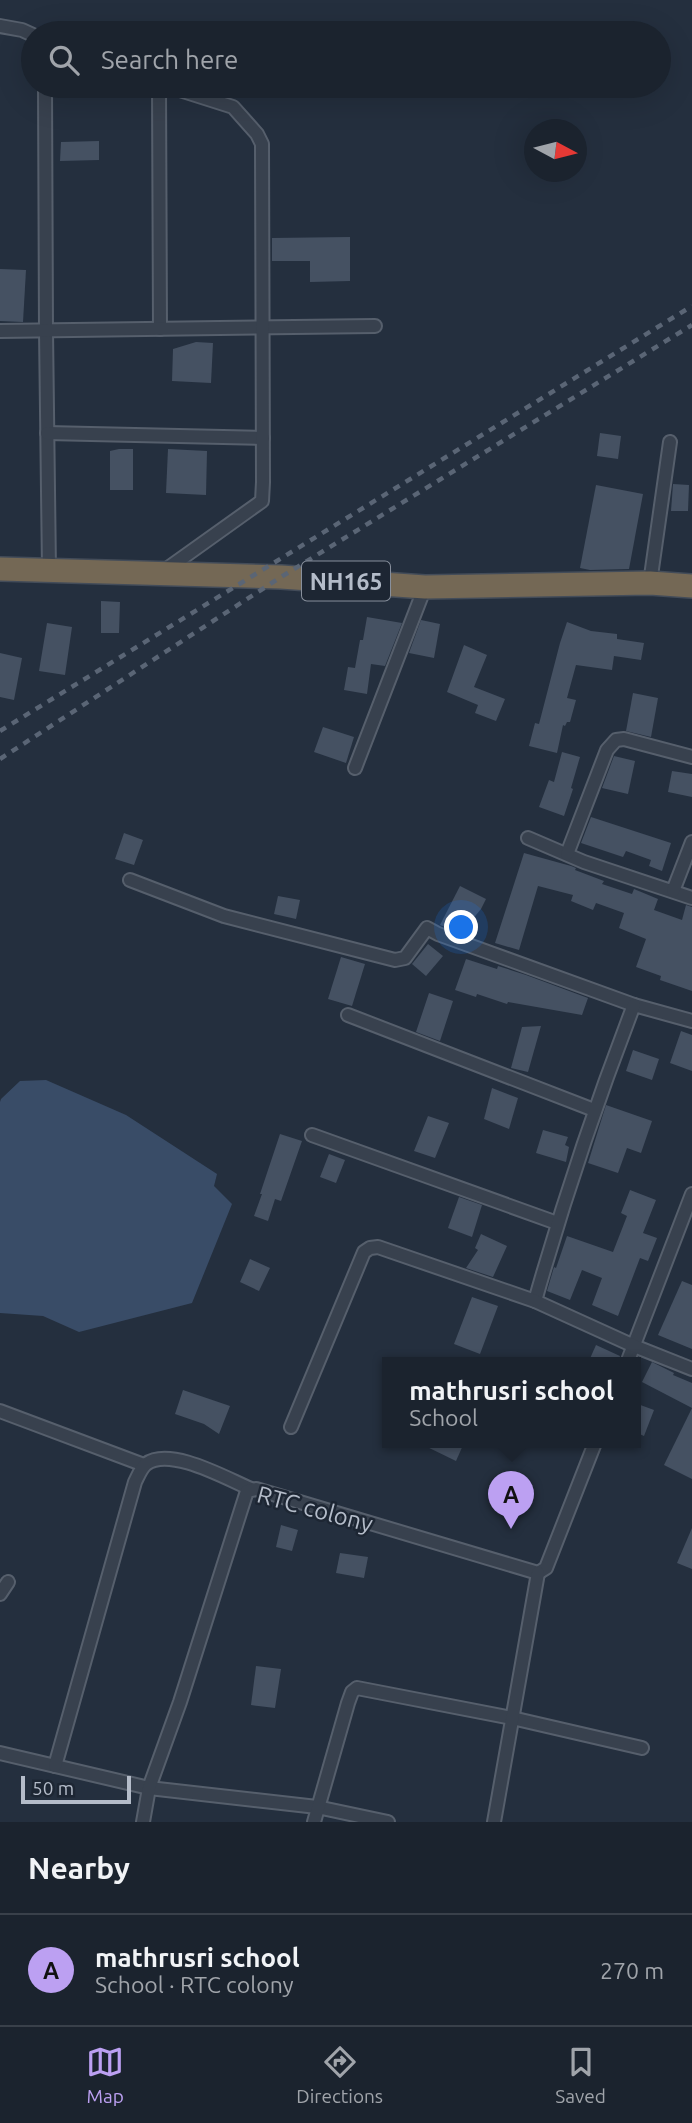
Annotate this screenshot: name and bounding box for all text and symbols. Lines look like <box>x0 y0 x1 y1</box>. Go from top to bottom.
search box <box>21 21 671 98</box>
icon: search <box>45 41 83 79</box>
text: Search here <box>101 45 238 74</box>
north arrow <box>524 119 587 182</box>
road number: NH165 <box>302 562 390 600</box>
your location <box>444 910 478 944</box>
popup <box>382 1357 641 1448</box>
text: mathrusri school <box>409 1376 614 1405</box>
text: School <box>409 1405 478 1430</box>
pin: A <box>488 1471 534 1529</box>
street label: RTC colony <box>254 1481 376 1538</box>
scale bar <box>21 1773 131 1805</box>
text: 50 m <box>32 1777 74 1799</box>
text: Nearby <box>28 1851 130 1885</box>
text: mathrusri school <box>95 1943 300 1972</box>
text: A <box>43 1958 59 1983</box>
text: 270 m <box>600 1958 664 1983</box>
text: School · RTC colony <box>95 1972 294 1997</box>
tab: Map <box>86 2043 124 2107</box>
tab: Directions <box>296 2043 383 2107</box>
tab: Saved <box>555 2043 606 2107</box>

